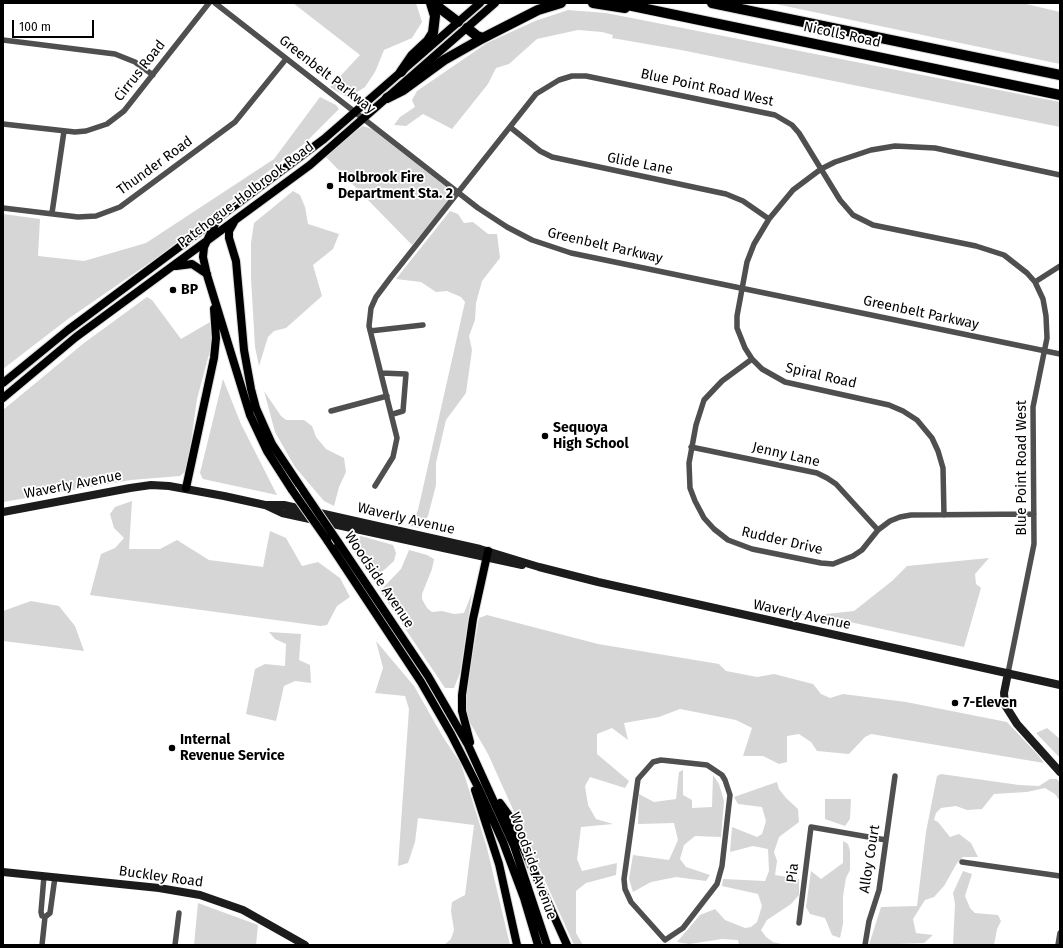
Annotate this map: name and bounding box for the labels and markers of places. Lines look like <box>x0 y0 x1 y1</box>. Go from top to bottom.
place label: Holbrook Fire Department Sta. 2 <box>338 170 453 202</box>
marker: Holbrook Fire Department Sta. 2 <box>325 181 335 191</box>
place label: BP <box>181 282 198 298</box>
marker: BP <box>168 285 178 295</box>
place label: Sequoya High School <box>553 420 629 452</box>
marker: Sequoya High School <box>540 431 550 441</box>
place label: 7-Eleven <box>963 695 1017 711</box>
marker: 7-Eleven <box>950 698 960 708</box>
place label: Internal Revenue Service <box>180 732 285 764</box>
marker: Internal Revenue Service <box>167 743 177 753</box>

